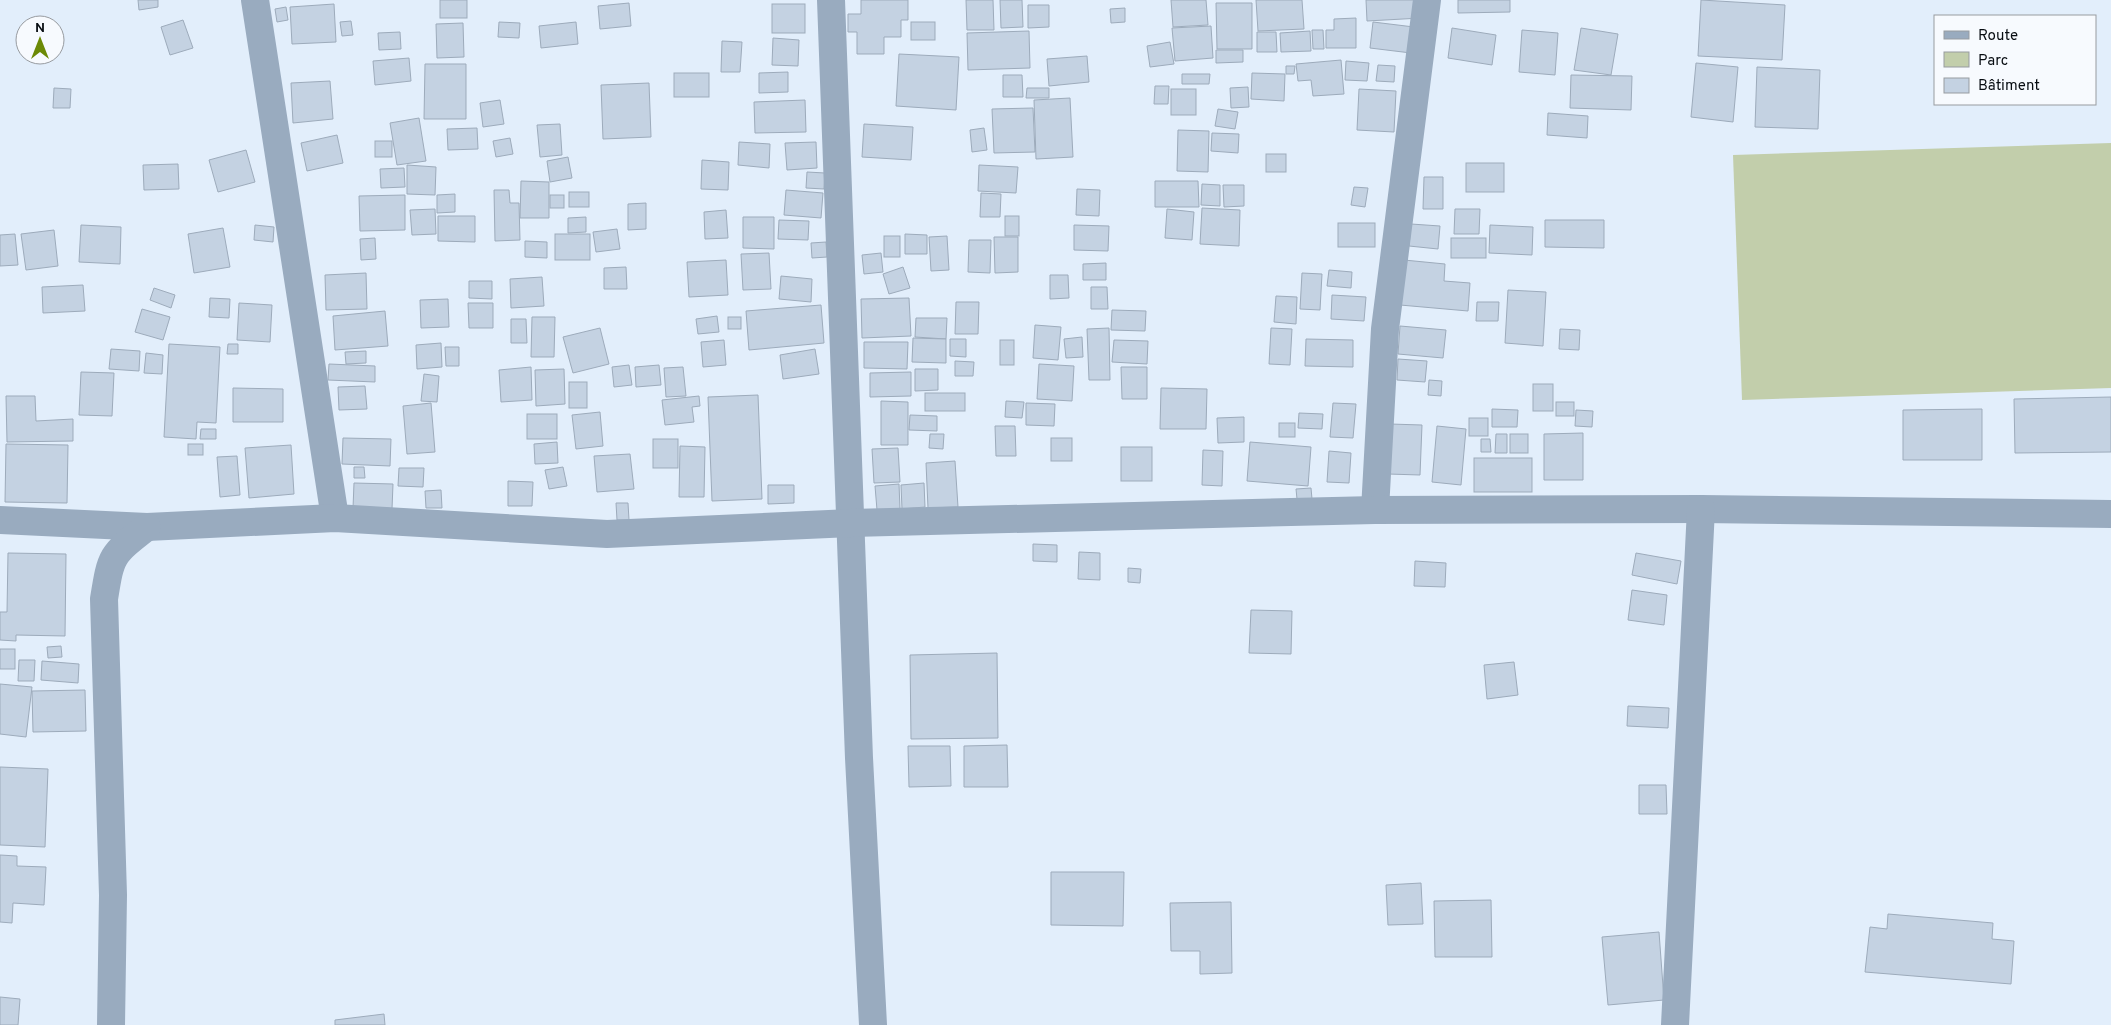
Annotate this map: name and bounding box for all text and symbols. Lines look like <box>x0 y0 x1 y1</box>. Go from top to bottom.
north arrow <box>15 15 65 65</box>
legend <box>1934 15 2096 105</box>
text: N <box>35 20 45 37</box>
text: Route <box>1978 27 2018 46</box>
text: Parc <box>1978 52 2008 71</box>
text: Bâtiment <box>1978 77 2040 96</box>

